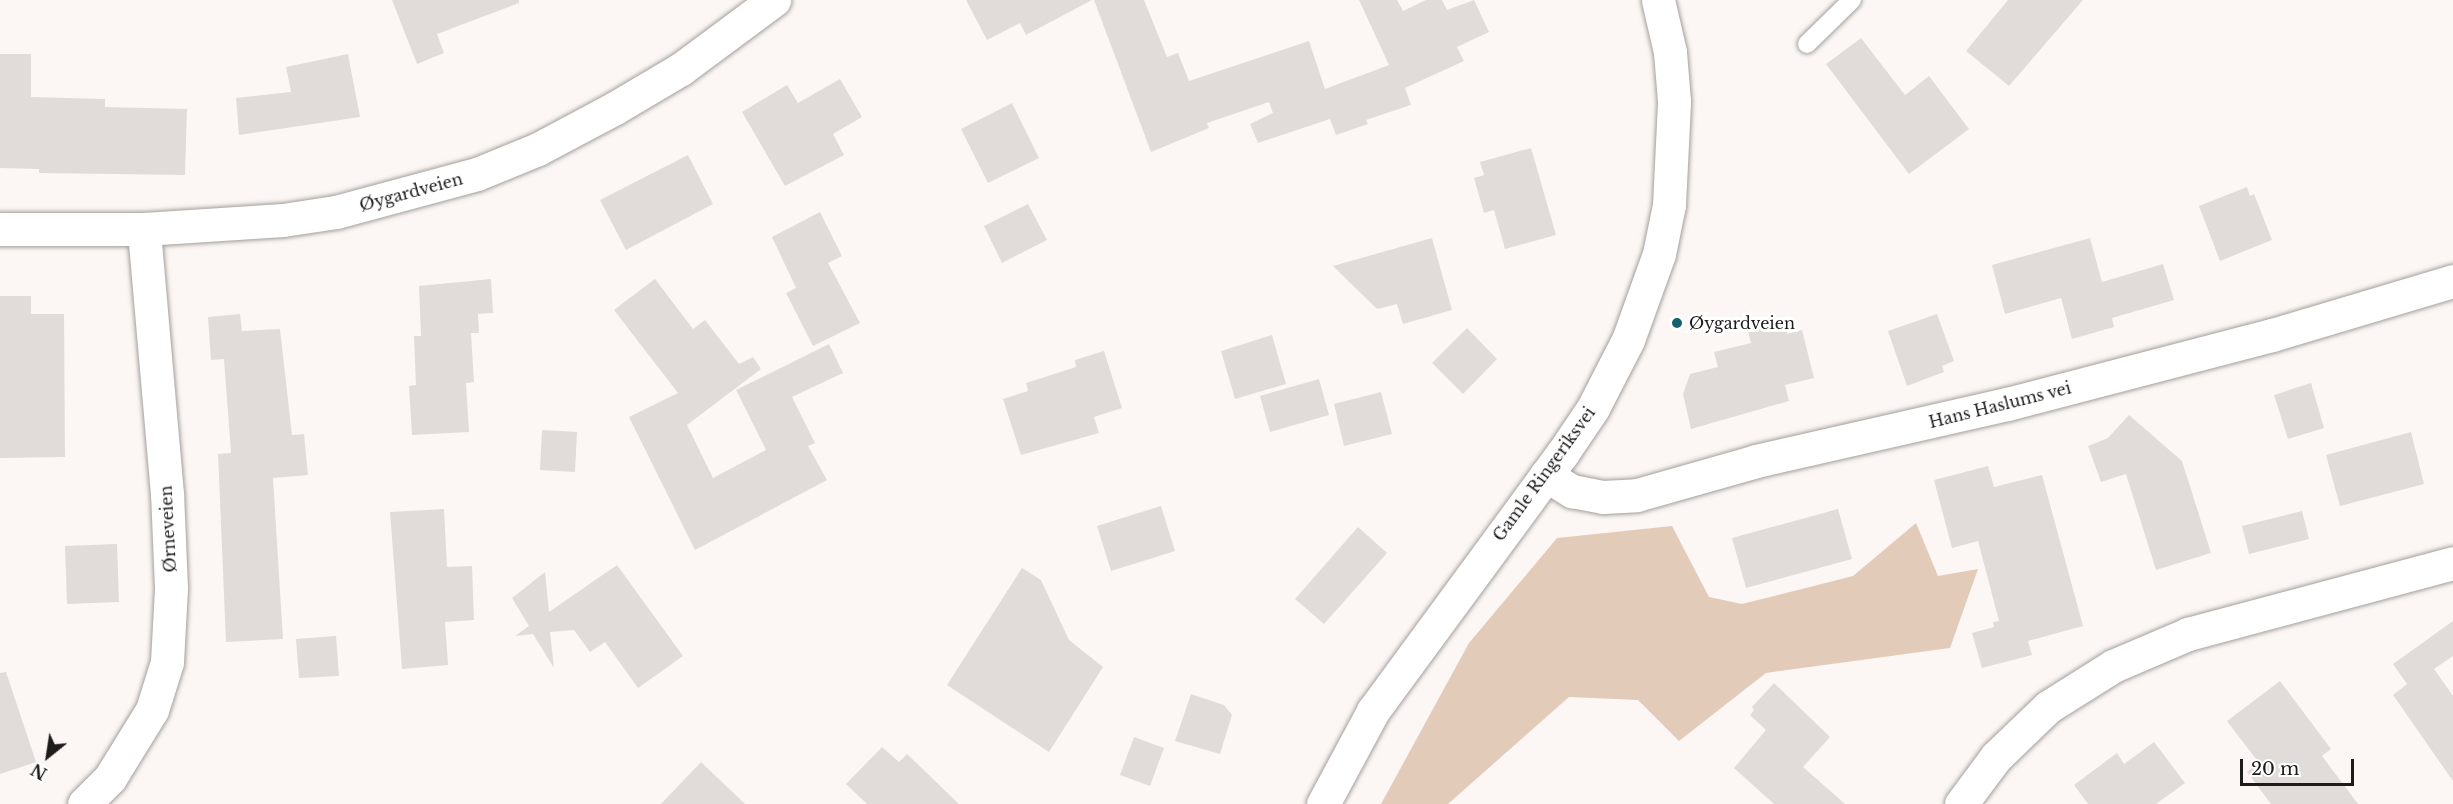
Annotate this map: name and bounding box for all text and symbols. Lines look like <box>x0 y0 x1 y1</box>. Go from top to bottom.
street label: Øygardveien <box>357 169 465 215</box>
place label: Øygardveien <box>1689 313 1795 333</box>
marker: Øygardveien <box>1670 316 1684 330</box>
street label: Hans Haslums vei <box>1927 378 2073 432</box>
street label: Gamle Ringeriksvei <box>1489 403 1599 545</box>
street label: Ørneveien <box>156 485 180 573</box>
north arrow <box>18 726 78 786</box>
scale bar <box>2243 747 2357 785</box>
text: 20 m <box>2251 758 2299 780</box>
text: N <box>27 759 51 784</box>

